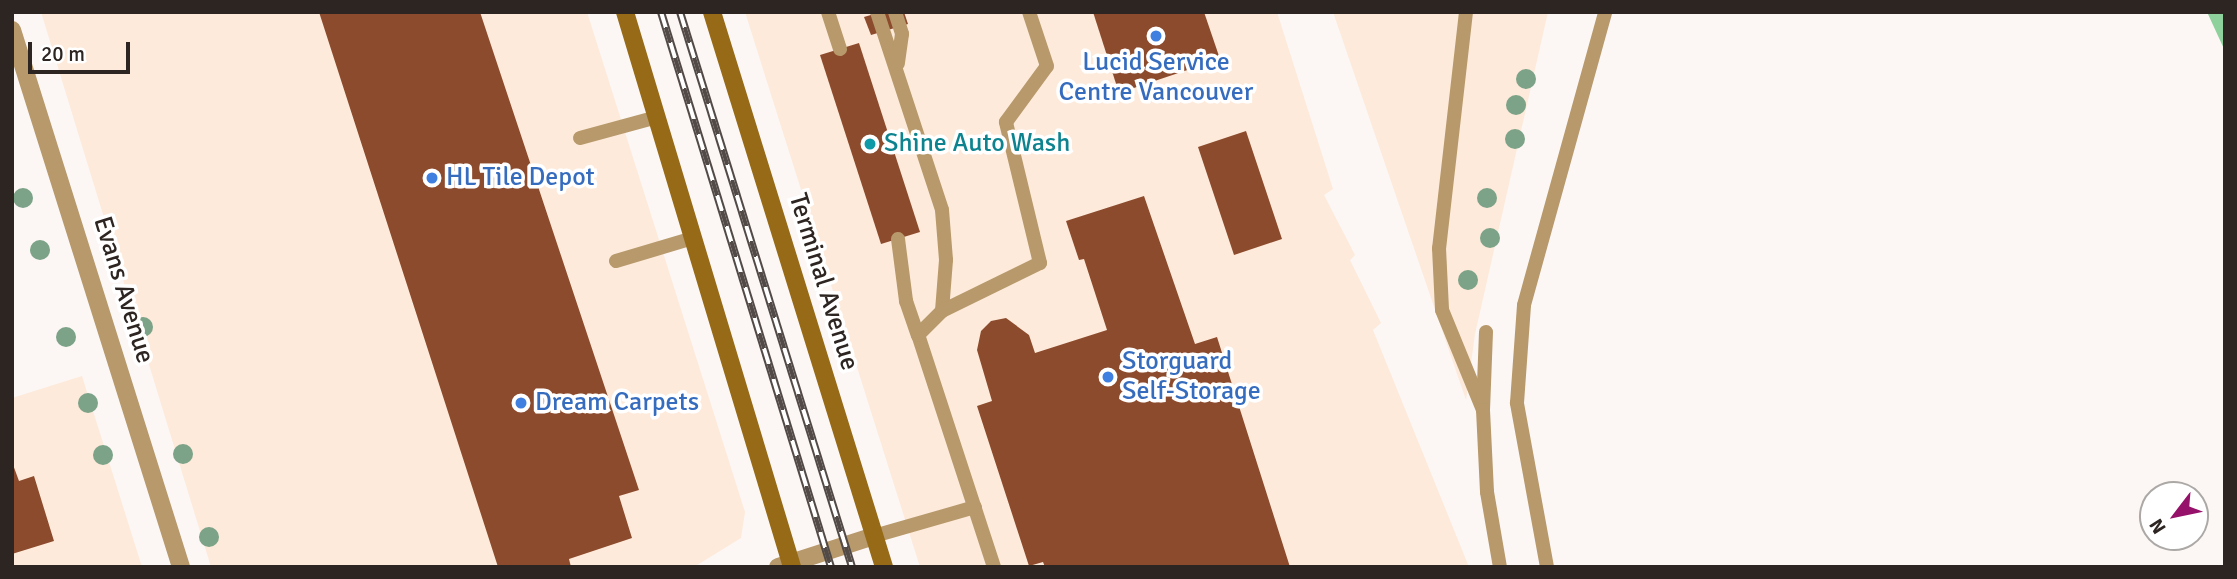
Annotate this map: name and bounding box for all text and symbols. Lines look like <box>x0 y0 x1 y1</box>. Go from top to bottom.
scale bar <box>32 28 133 72</box>
marker: Lucid Service Centre Vancouver <box>1148 28 1164 44</box>
text: 20 m <box>41 41 85 67</box>
place label: Lucid Service Centre Vancouver <box>1059 47 1253 108</box>
place label: Shine Auto Wash <box>884 128 1070 160</box>
marker: Shine Auto Wash <box>862 136 878 152</box>
place label: HL Tile Depot <box>446 162 595 194</box>
marker: HL Tile Depot <box>424 170 440 186</box>
street label: Terminal Avenue <box>781 190 865 374</box>
street label: Evans Avenue <box>86 213 160 367</box>
place label: Storguard Self-Storage <box>1122 346 1261 408</box>
marker: Storguard Self-Storage <box>1100 369 1116 385</box>
place label: Dream Carpets <box>535 387 699 419</box>
marker: Dream Carpets <box>513 395 529 411</box>
north arrow <box>2139 481 2209 551</box>
text: N <box>2144 514 2172 538</box>

